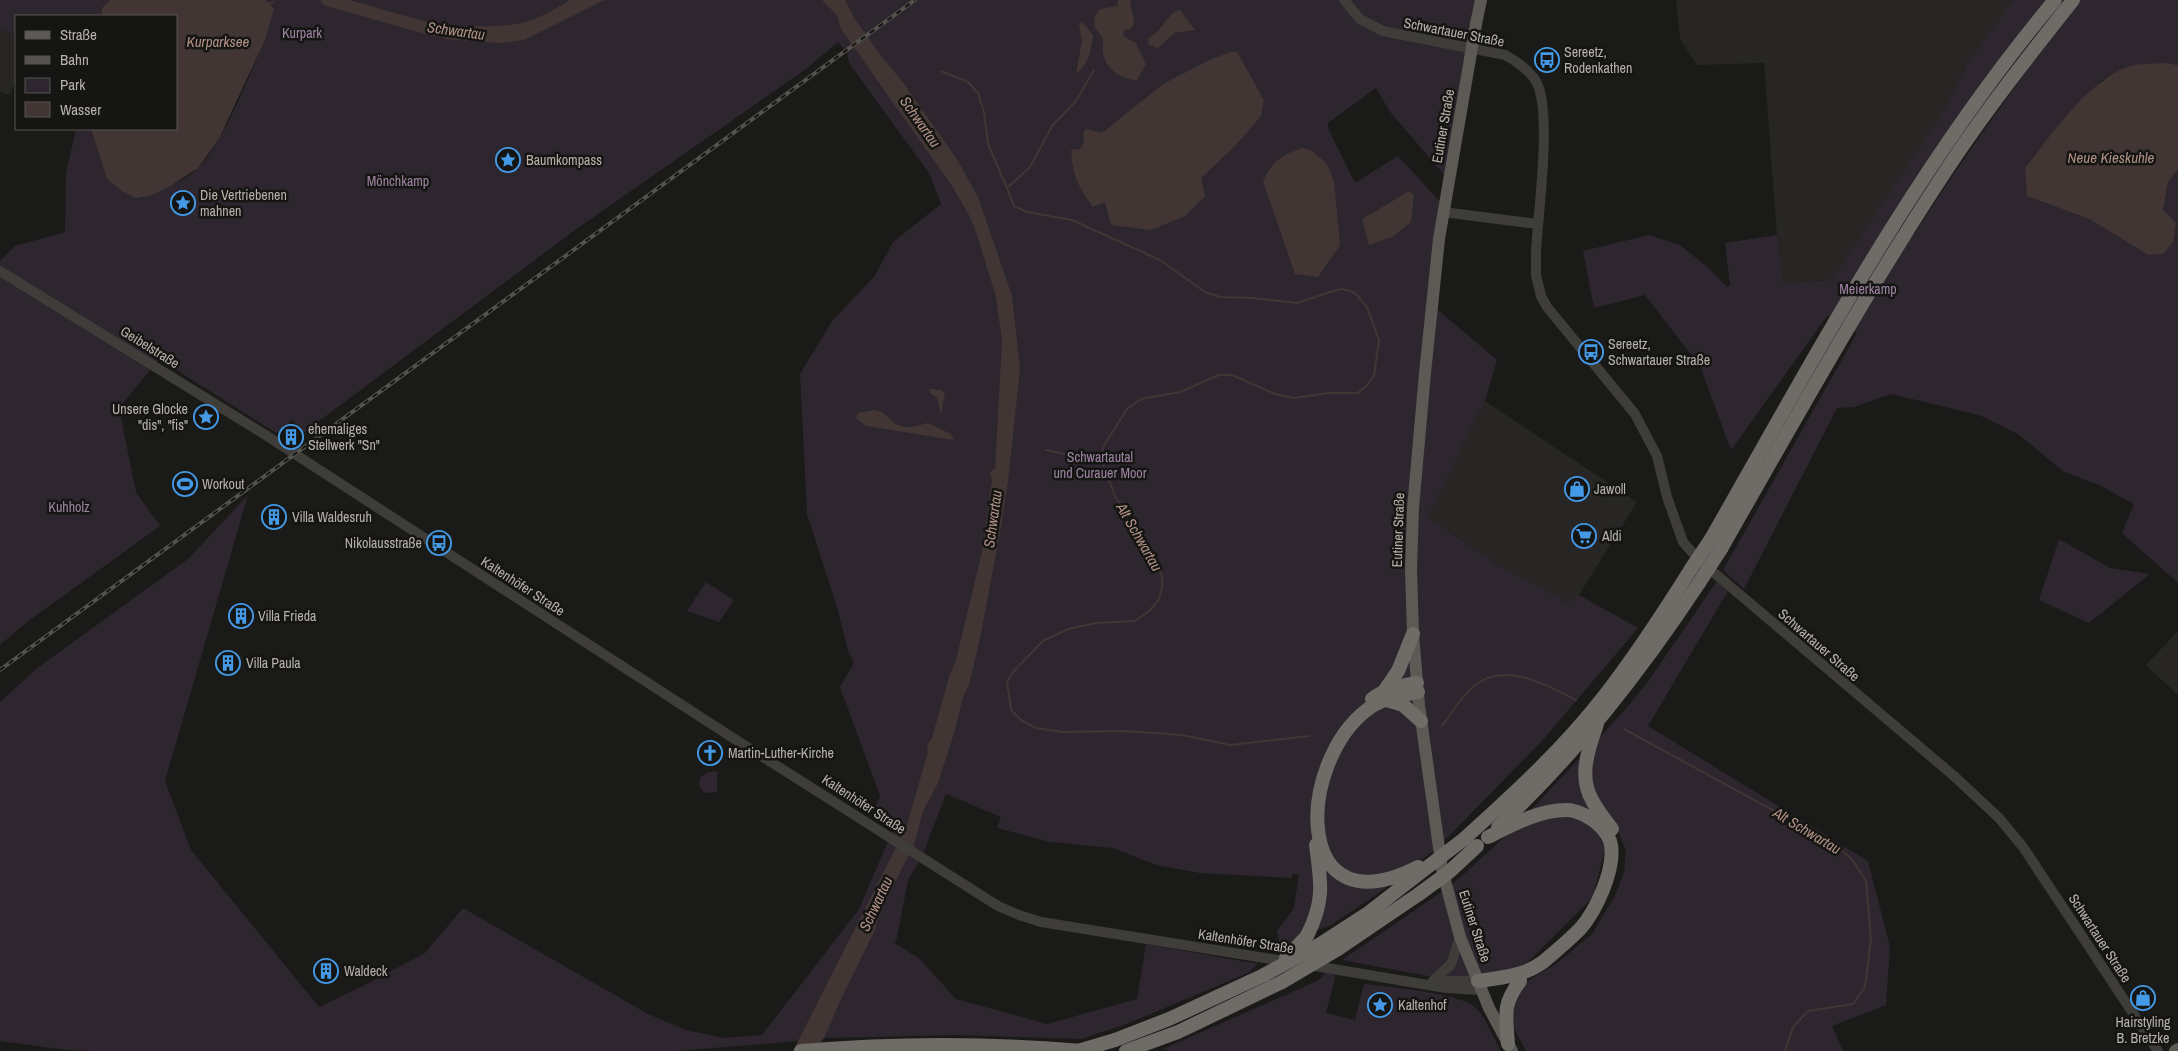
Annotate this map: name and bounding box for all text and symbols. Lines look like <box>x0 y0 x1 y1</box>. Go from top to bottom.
street label: Schwartauer Straße <box>1402 13 1506 51</box>
legend <box>15 15 178 130</box>
water label: Schwartau <box>426 16 486 45</box>
text: Straße <box>60 24 97 45</box>
park label: Kurpark <box>282 24 322 42</box>
water label: Kurparksee <box>187 31 250 52</box>
place label: Sereetz, Rodenkathen <box>1564 43 1632 77</box>
bus stop icon: Sereetz, Rodenkathen <box>1534 47 1560 73</box>
text: Bahn <box>60 49 89 70</box>
text: Park <box>60 74 86 95</box>
street label: Eutiner Straße <box>1428 88 1458 164</box>
water label: Schwartau <box>895 92 946 152</box>
text: Wasser <box>60 99 101 120</box>
place icon: Baumkompass <box>495 147 521 173</box>
water label: Neue Kieskuhle <box>2068 147 2155 168</box>
place label: Baumkompass <box>526 151 602 169</box>
park label: Mönchkamp <box>367 172 429 190</box>
place label: Die Vertriebenen mahnen <box>200 186 287 220</box>
place icon: Die Vertriebenen mahnen <box>170 190 196 216</box>
park label: Meierkamp <box>1839 280 1897 298</box>
street label: Geibelstraße <box>117 322 183 372</box>
place label: Sereetz, Schwartauer Straße <box>1608 335 1710 369</box>
bus stop icon: Sereetz, Schwartauer Straße <box>1578 339 1604 365</box>
place label: Unsere Glocke "dis", "fis" <box>112 400 188 434</box>
place icon: Unsere Glocke "dis", "fis" <box>193 404 219 430</box>
place label: ehemaliges Stellwerk "Sn" <box>308 420 380 454</box>
building icon: ehemaliges Stellwerk "Sn" <box>278 424 304 450</box>
park label: Schwartautal und Curauer Moor <box>1053 448 1147 482</box>
sports icon: Workout <box>172 471 198 497</box>
place label: Workout <box>202 475 245 493</box>
shop icon: Jawoll <box>1564 476 1590 502</box>
place label: Jawoll <box>1594 480 1626 498</box>
water label: Schwartau <box>978 489 1007 549</box>
street label: Eutiner Straße <box>1388 492 1408 568</box>
park label: Kuhholz <box>48 498 90 516</box>
water label: Alt Schwartau <box>1111 498 1168 575</box>
building icon: Villa Waldesruh <box>261 504 287 530</box>
place label: Villa Waldesruh <box>292 508 372 526</box>
supermarket icon: Aldi <box>1571 523 1597 549</box>
place label: Aldi <box>1601 527 1622 545</box>
bus stop icon: Nikolausstraße <box>426 530 452 556</box>
place label: Nikolausstraße <box>345 534 422 552</box>
street label: Kaltenhöfer Straße <box>478 552 568 620</box>
building icon: Villa Frieda <box>228 603 254 629</box>
street label: Schwartauer Straße <box>1775 605 1863 685</box>
place label: Villa Frieda <box>258 607 317 625</box>
building icon: Villa Paula <box>215 650 241 676</box>
place label: Villa Paula <box>246 654 301 672</box>
church icon: Martin-Luther-Kirche <box>697 740 723 766</box>
place label: Martin-Luther-Kirche <box>728 744 834 762</box>
street label: Kaltenhöfer Straße <box>819 770 909 838</box>
water label: Alt Schwartau <box>1768 802 1845 859</box>
water label: Schwartau <box>854 873 897 935</box>
street label: Eutiner Straße <box>1455 888 1495 964</box>
street label: Schwartauer Straße <box>2065 890 2135 986</box>
street label: Kaltenhöfer Straße <box>1197 925 1295 957</box>
building icon: Waldeck <box>313 958 339 984</box>
place label: Waldeck <box>344 962 388 980</box>
shop icon: Hairstyling B. Bretzke <box>2130 985 2156 1011</box>
place icon: Kaltenhof <box>1367 992 1393 1018</box>
place label: Kaltenhof <box>1398 996 1447 1014</box>
place label: Hairstyling B. Bretzke <box>2116 1013 2171 1047</box>

